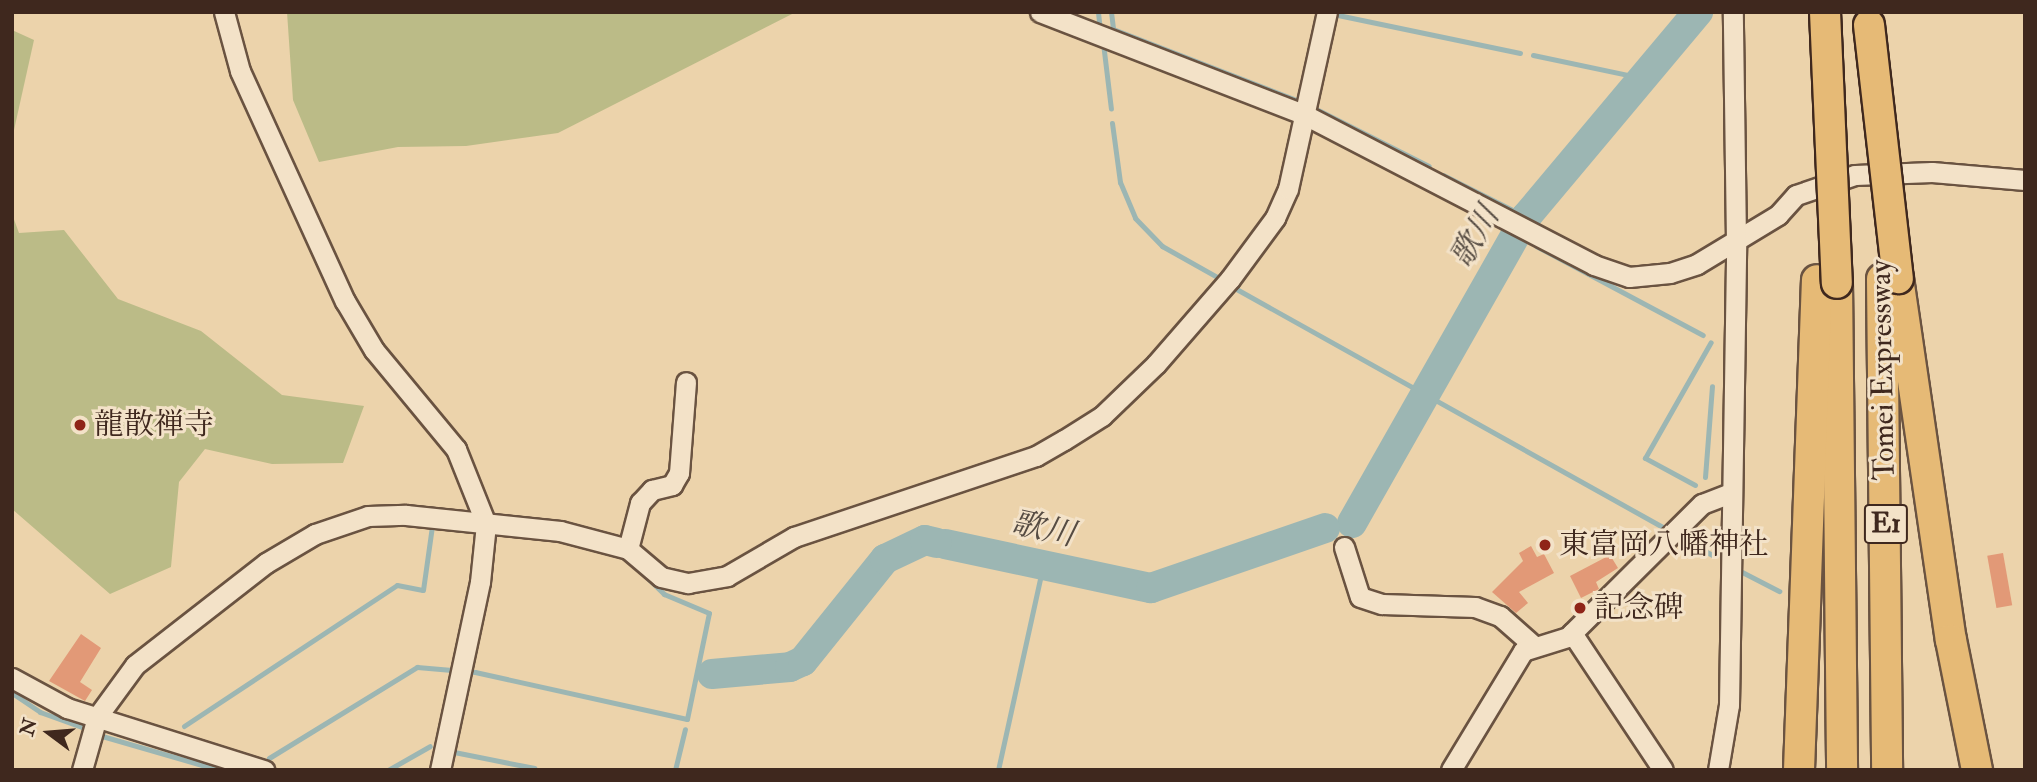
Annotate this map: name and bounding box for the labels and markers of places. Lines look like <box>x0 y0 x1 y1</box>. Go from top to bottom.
place label: 龍散禅寺 <box>94 407 214 443</box>
marker: 龍散禅寺 <box>72 417 88 433</box>
place label: 東富岡八幡神社 <box>1559 527 1769 563</box>
marker: 東富岡八幡神社 <box>1537 537 1553 553</box>
place label: 記念碑 <box>1594 590 1684 626</box>
marker: 記念碑 <box>1572 600 1588 616</box>

